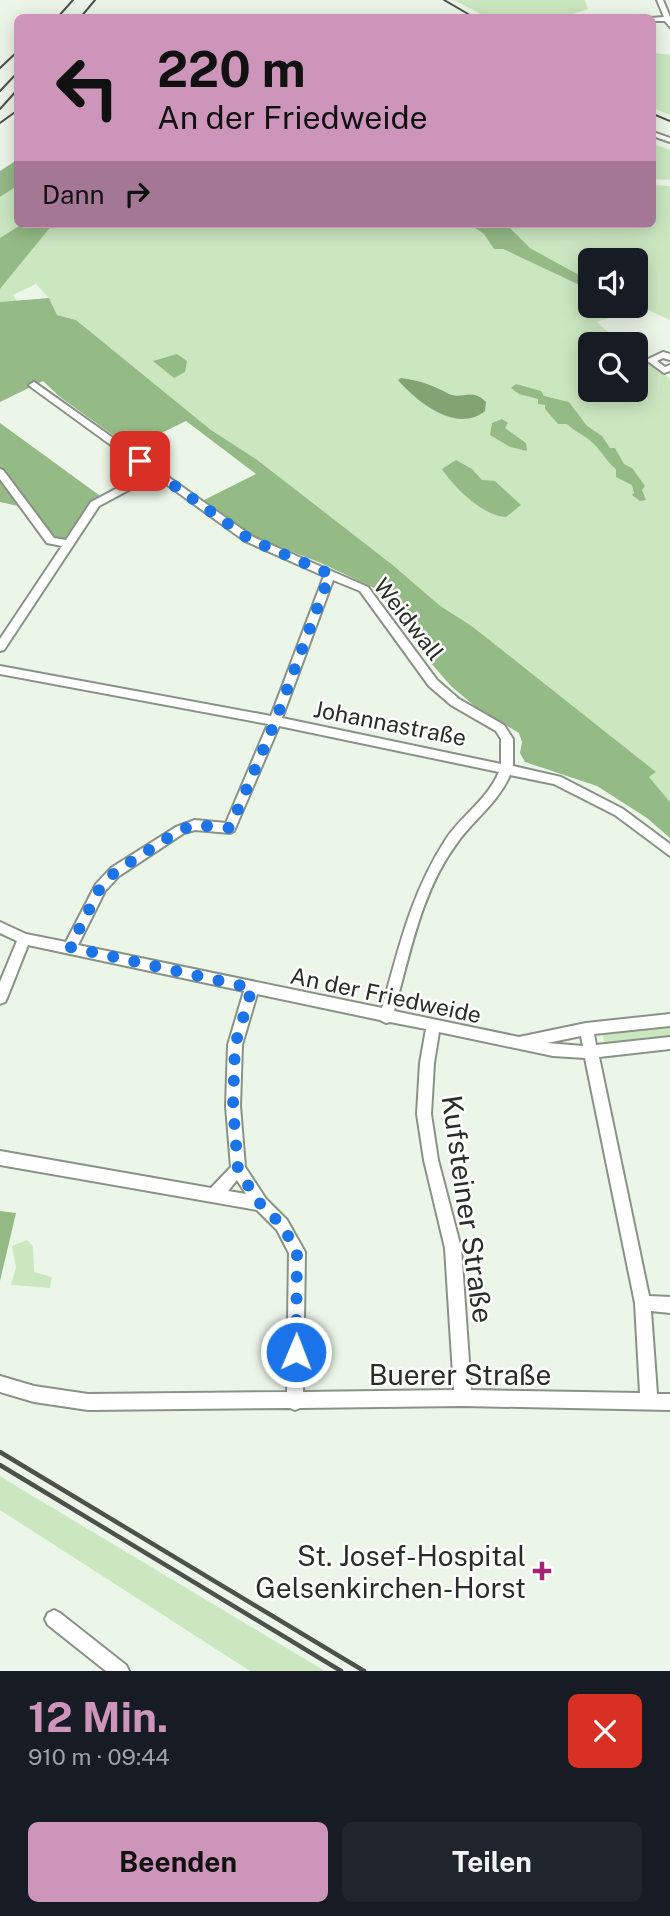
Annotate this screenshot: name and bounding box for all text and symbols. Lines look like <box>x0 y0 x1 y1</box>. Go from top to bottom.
text: 220 m <box>157 40 306 98</box>
icon: left <box>42 42 133 133</box>
text: An der Friedweide <box>157 99 428 136</box>
icon: right <box>118 175 156 213</box>
text: Dann <box>42 179 104 210</box>
map controls <box>578 248 648 402</box>
button: sound <box>578 248 648 318</box>
button: search <box>578 332 648 402</box>
pin <box>110 431 170 491</box>
icon: arrive <box>121 442 159 480</box>
street label: Weidwall <box>368 572 450 666</box>
street label: Johannastraße <box>311 695 469 751</box>
street label: An der Friedweide <box>288 962 484 1028</box>
street label: Kufsteiner Straße <box>436 1093 500 1325</box>
position arrow <box>259 1315 333 1389</box>
street label: Buerer Straße <box>369 1358 551 1391</box>
place label: St. Josef-Hospital Gelsenkirchen-Horst <box>255 1539 526 1604</box>
marker: St. Josef-Hospital Gelsenkirchen-Horst <box>532 1561 552 1581</box>
text: 12 Min. <box>28 1692 168 1741</box>
button: close <box>568 1694 642 1768</box>
text: 910 m · 09:44 <box>28 1743 170 1770</box>
button: Beenden <box>28 1822 328 1902</box>
button: Teilen <box>342 1822 642 1902</box>

